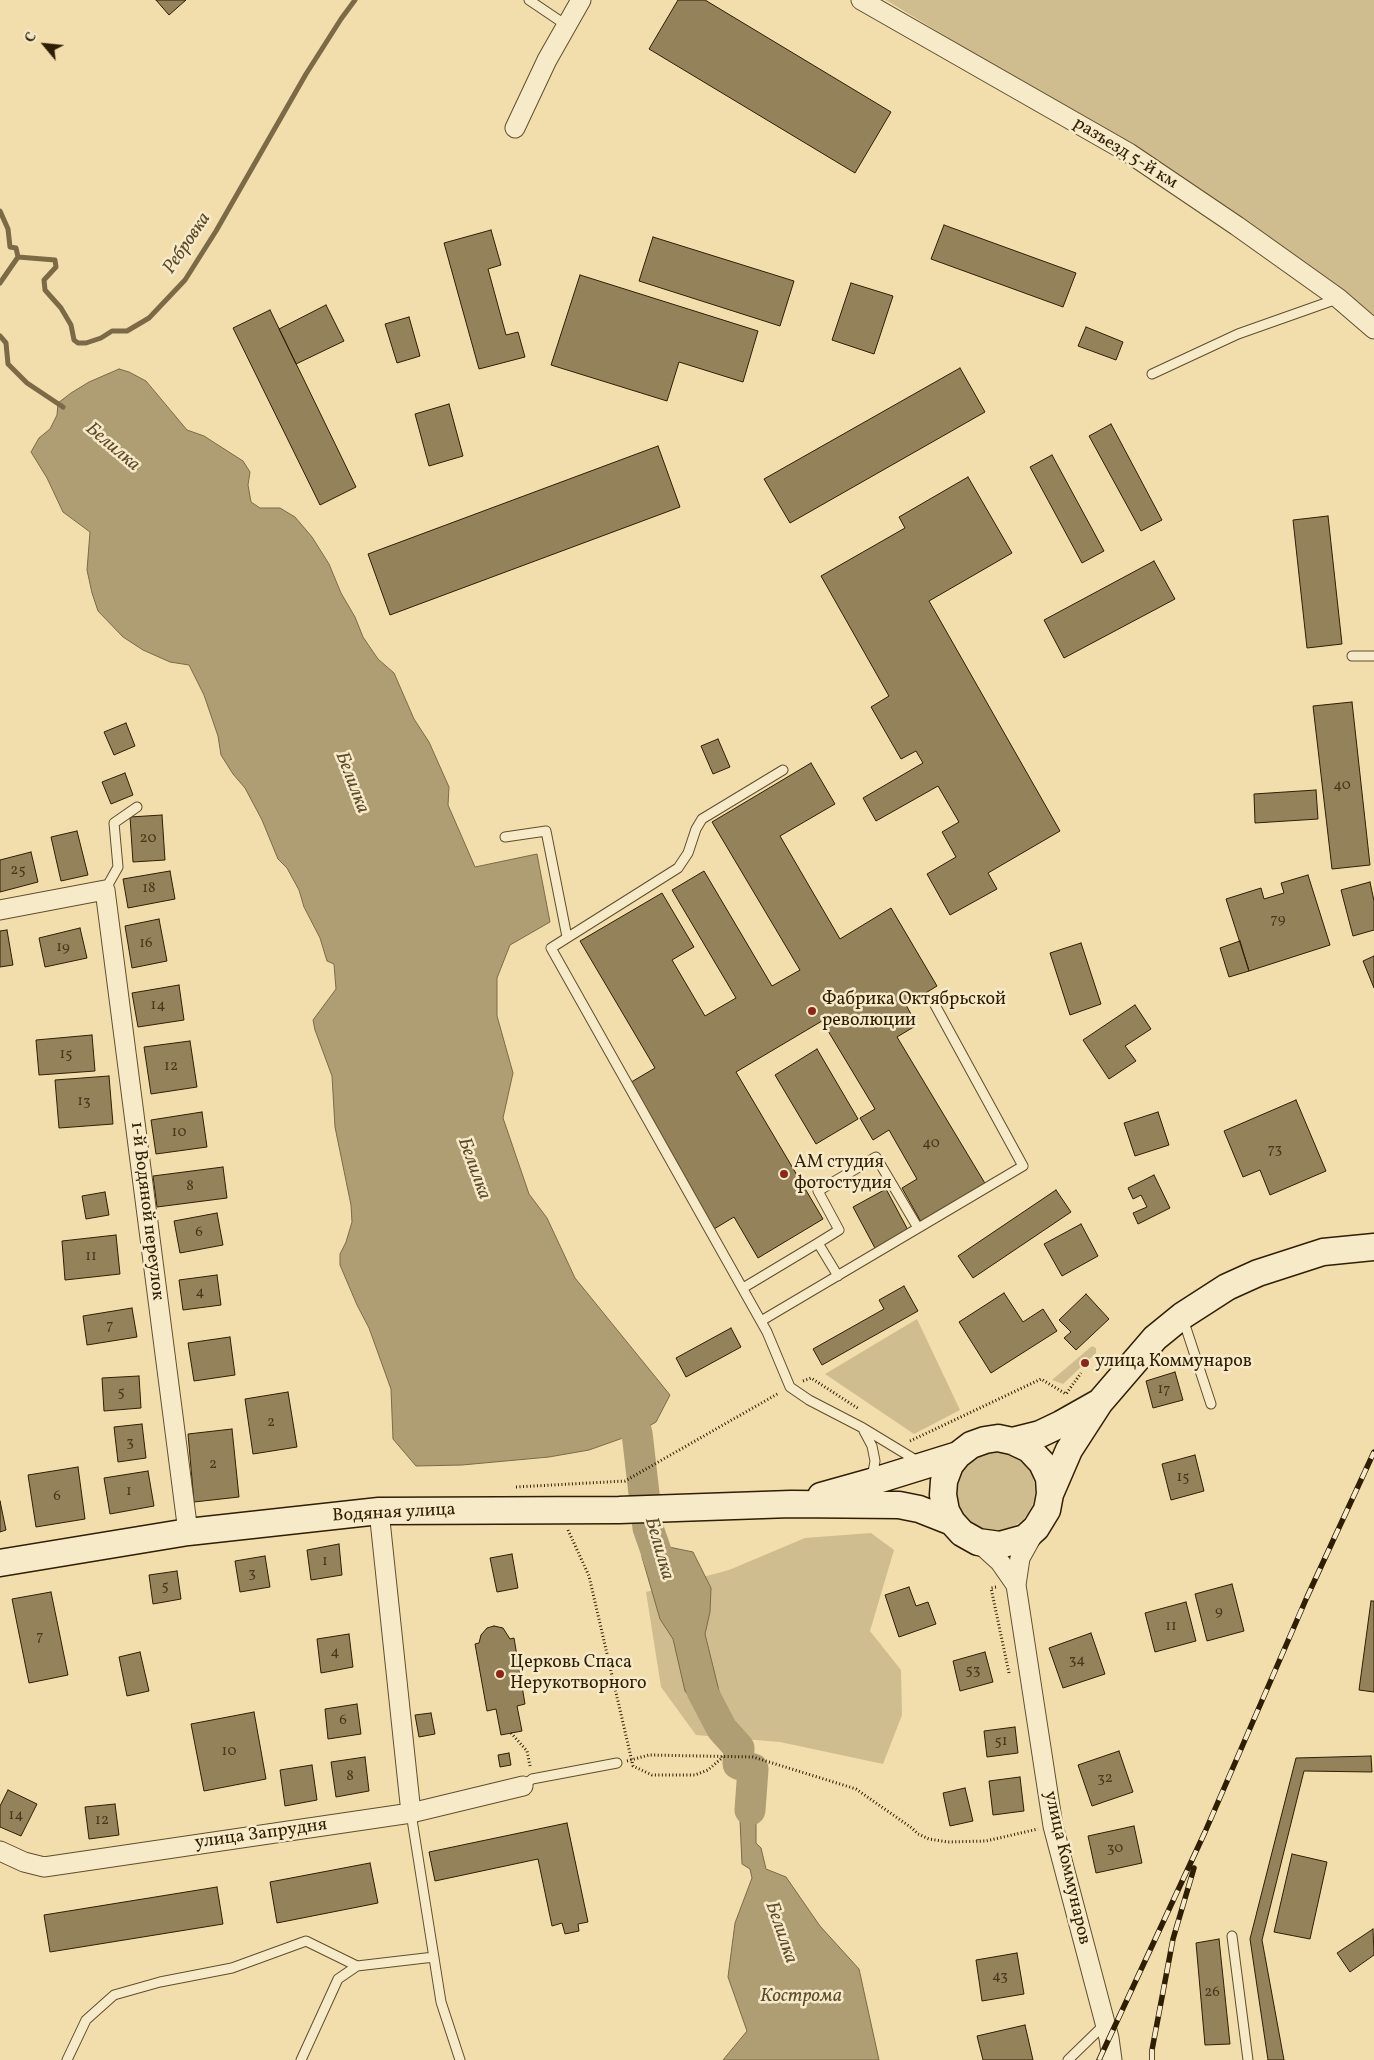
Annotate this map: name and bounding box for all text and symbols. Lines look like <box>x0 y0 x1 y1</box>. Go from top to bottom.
north arrow <box>20 20 70 70</box>
text: С <box>21 29 42 46</box>
street label: разъезд 5-й км <box>1069 113 1181 195</box>
water label: Ребровка <box>159 209 217 279</box>
water label: Белилка <box>80 419 144 477</box>
water label: Белилка <box>329 749 373 817</box>
house number: 40 <box>1333 777 1351 795</box>
house number: 20 <box>140 830 156 848</box>
house number: 25 <box>10 862 26 880</box>
house number: 18 <box>142 880 156 898</box>
house number: 79 <box>1271 911 1285 929</box>
house number: 16 <box>139 935 153 953</box>
house number: 19 <box>56 939 70 957</box>
place label: Фабрика Октябрьской революции <box>822 990 1006 1032</box>
house number: 14 <box>151 997 165 1015</box>
marker: Фабрика Октябрьской революции <box>806 1005 818 1017</box>
house number: 15 <box>59 1046 73 1064</box>
house number: 12 <box>164 1058 178 1076</box>
house number: 13 <box>77 1093 91 1111</box>
street label: 1-й Водяной переулок <box>124 1120 168 1302</box>
house number: 10 <box>172 1124 186 1142</box>
water label: Белилка <box>451 1135 495 1203</box>
house number: 40 <box>922 1135 940 1153</box>
house number: 73 <box>1268 1141 1282 1159</box>
place label: АМ студия фотостудия <box>794 1153 892 1196</box>
marker: АМ студия фотостудия <box>778 1168 790 1180</box>
house number: 8 <box>186 1178 194 1196</box>
house number: 6 <box>195 1224 203 1242</box>
house number: 11 <box>85 1248 97 1266</box>
house number: 4 <box>196 1284 204 1302</box>
house number: 7 <box>106 1317 114 1335</box>
place label: улица Коммунаров <box>1095 1352 1252 1374</box>
marker: улица Коммунаров <box>1079 1357 1091 1369</box>
house number: 17 <box>1157 1381 1171 1399</box>
house number: 5 <box>117 1384 125 1402</box>
house number: 2 <box>267 1414 275 1432</box>
house number: 3 <box>126 1434 134 1452</box>
house number: 2 <box>209 1456 217 1474</box>
house number: 15 <box>1176 1469 1190 1487</box>
house number: 1 <box>126 1483 132 1501</box>
house number: 6 <box>53 1488 61 1506</box>
street label: Водяная улица <box>332 1500 456 1528</box>
water label: Белилка <box>638 1515 678 1583</box>
house number: 1 <box>322 1553 328 1571</box>
house number: 3 <box>248 1565 256 1583</box>
house number: 5 <box>161 1578 169 1596</box>
house number: 9 <box>1215 1603 1223 1621</box>
house number: 11 <box>1165 1618 1177 1636</box>
house number: 7 <box>36 1628 44 1646</box>
house number: 4 <box>331 1644 339 1662</box>
house number: 34 <box>1069 1652 1085 1670</box>
place label: Церковь Спаса Нерукотворного <box>510 1653 647 1696</box>
house number: 53 <box>966 1662 980 1680</box>
marker: Церковь Спаса Нерукотворного <box>494 1668 506 1680</box>
house number: 6 <box>339 1712 347 1730</box>
house number: 51 <box>994 1733 1008 1751</box>
house number: 10 <box>222 1743 236 1761</box>
house number: 8 <box>346 1768 354 1786</box>
house number: 32 <box>1097 1770 1113 1788</box>
street label: улица Коммунаров <box>1038 1789 1094 1947</box>
house number: 14 <box>9 1807 23 1825</box>
house number: 12 <box>95 1812 109 1830</box>
street label: улица Запрудня <box>194 1815 328 1855</box>
house number: 30 <box>1107 1840 1123 1858</box>
water label: Белилка <box>759 1899 801 1967</box>
house number: 43 <box>992 1968 1008 1986</box>
house number: 26 <box>1204 1984 1220 2002</box>
water label: Кострома <box>760 1987 842 2009</box>

